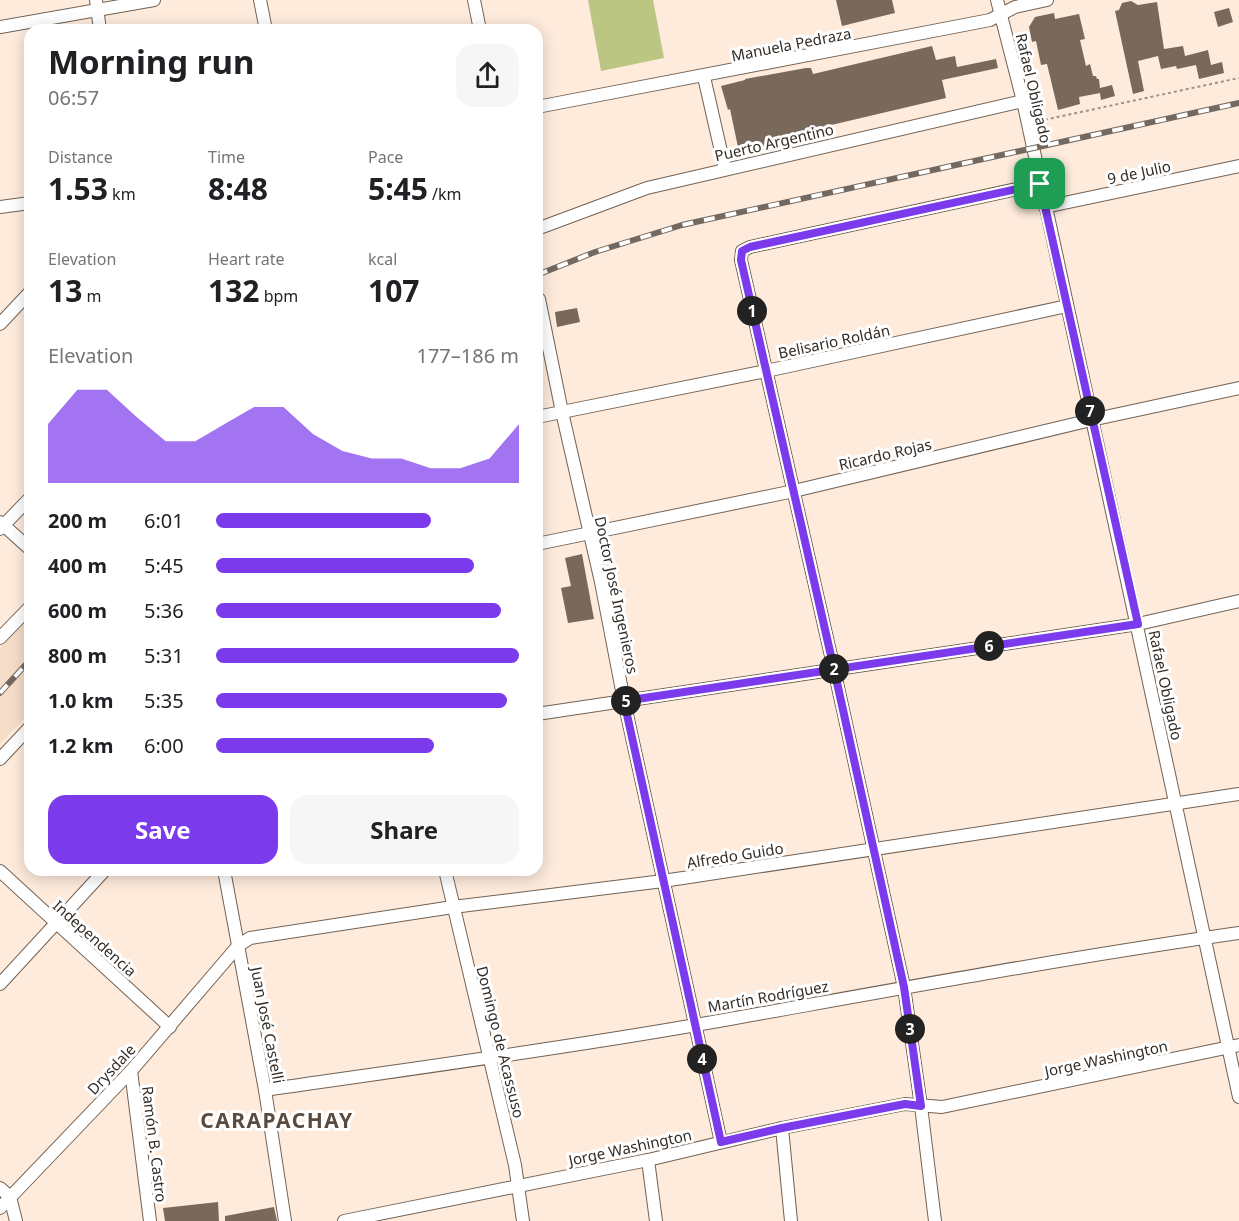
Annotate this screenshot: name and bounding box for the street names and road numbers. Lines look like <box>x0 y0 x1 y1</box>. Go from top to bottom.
street label: Manuela Pedraza <box>729 23 853 65</box>
street label: Rafael Obligado <box>1012 31 1056 145</box>
street label: Puerto Argentino <box>713 119 835 165</box>
street label: 9 de Julio <box>1105 156 1173 188</box>
street label: Belisario Roldán <box>776 319 892 363</box>
street label: Ricardo Rojas <box>837 434 933 474</box>
street label: Doctor José Ingenieros <box>591 515 643 675</box>
street label: Rafael Obligado <box>1145 628 1187 742</box>
street label: Alfredo Guido <box>685 837 785 873</box>
street label: Independencia <box>49 895 141 981</box>
street label: Juan José Castelli <box>247 963 289 1085</box>
street label: Domingo de Acassuso <box>472 964 530 1120</box>
street label: Martín Rodríguez <box>706 976 830 1016</box>
street label: Jorge Washington <box>1041 1035 1169 1081</box>
street label: Drysdale <box>83 1040 139 1098</box>
street label: Ramón B. Castro <box>138 1085 172 1203</box>
street label: Jorge Washington <box>565 1124 693 1170</box>

